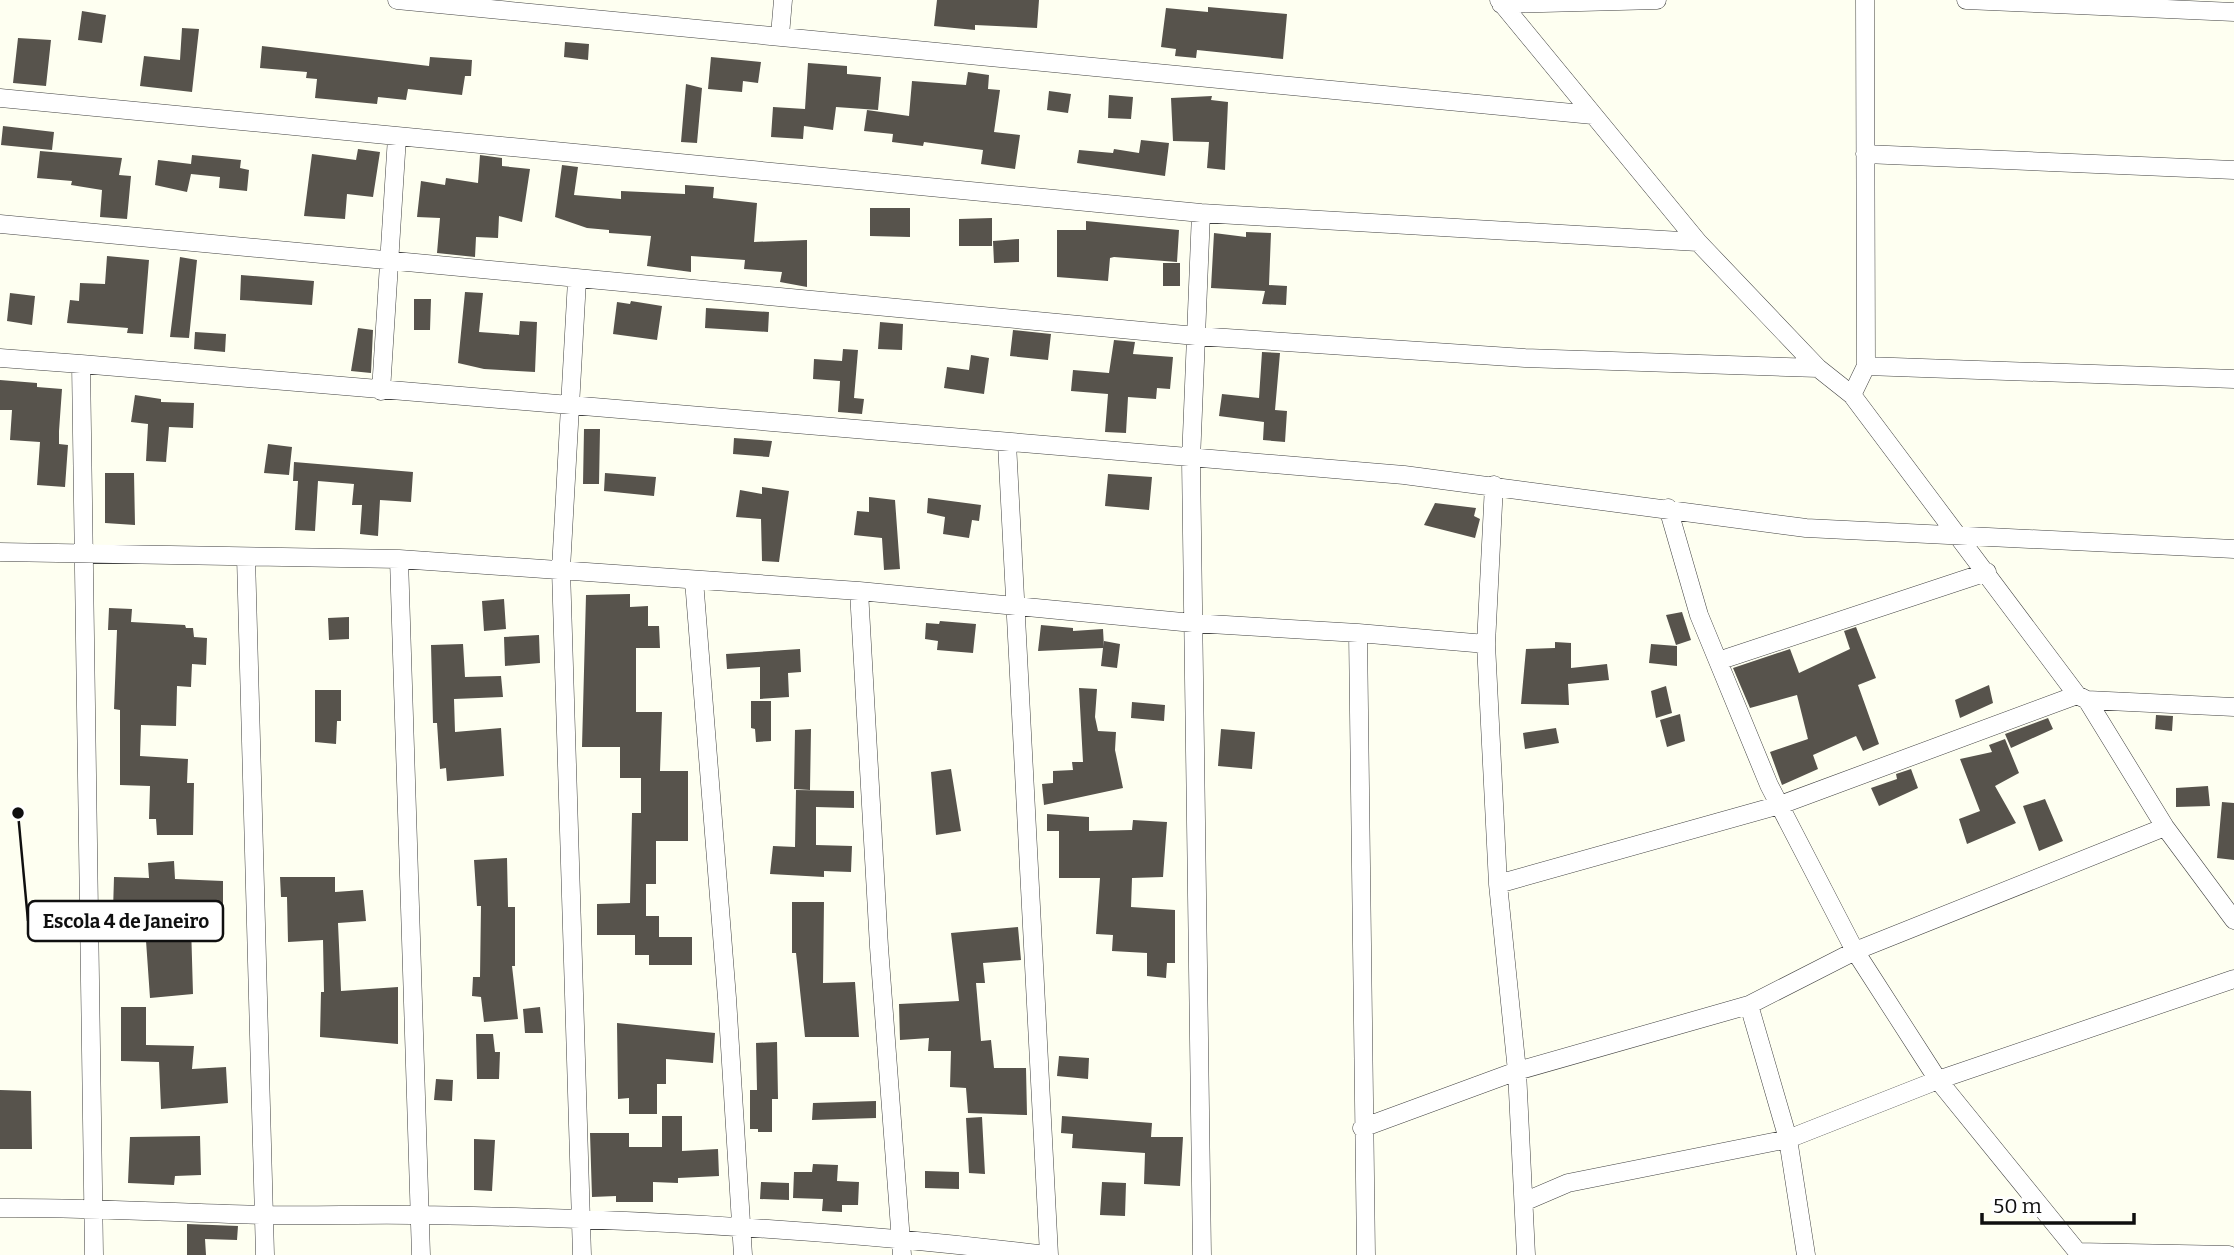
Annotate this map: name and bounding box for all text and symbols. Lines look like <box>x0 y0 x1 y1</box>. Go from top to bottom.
callout: Escola 4 de Janeiro <box>28 901 223 941</box>
text: Escola 4 de Janeiro <box>43 910 209 933</box>
scale bar <box>1982 1182 2134 1226</box>
text: 50 m <box>1993 1193 2042 1219</box>

